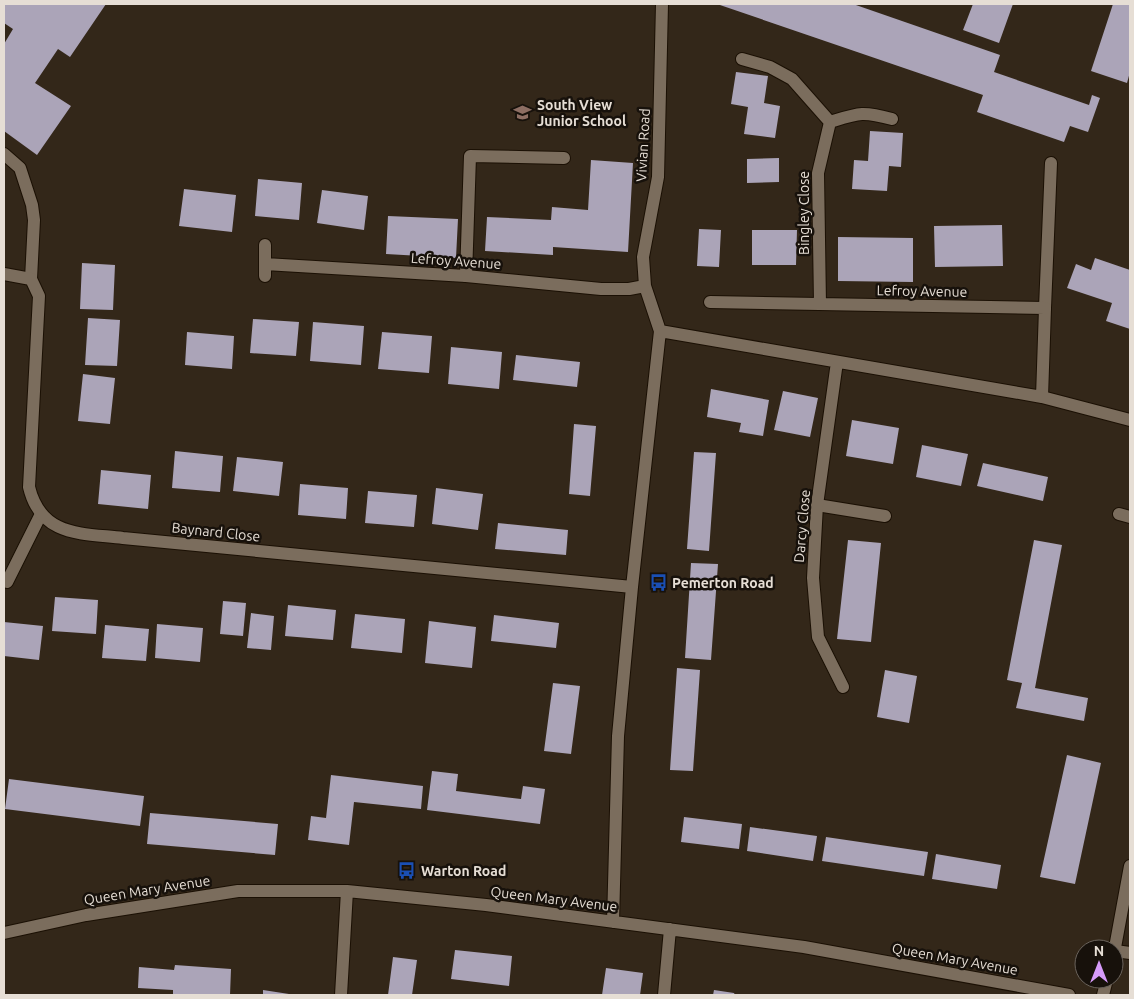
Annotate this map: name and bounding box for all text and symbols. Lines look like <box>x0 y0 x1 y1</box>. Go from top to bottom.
place label: South View Junior School <box>537 97 626 129</box>
school or university icon: South View Junior School <box>513 103 533 123</box>
street label: Vivian Road <box>633 108 653 182</box>
street label: Bingley Close <box>796 171 812 255</box>
street label: Lefroy Avenue <box>410 250 502 272</box>
street label: Lefroy Avenue <box>876 282 968 300</box>
street label: Darcy Close <box>791 489 813 563</box>
street label: Baynard Close <box>171 519 261 545</box>
bus stop icon: Pemerton Road <box>648 573 668 593</box>
place label: Pemerton Road <box>672 575 774 591</box>
bus stop icon: Warton Road <box>397 861 417 881</box>
place label: Warton Road <box>421 863 506 879</box>
street label: Queen Mary Avenue <box>83 872 211 908</box>
street label: Queen Mary Avenue <box>490 883 618 915</box>
north arrow <box>1074 939 1124 989</box>
street label: Queen Mary Avenue <box>891 940 1019 978</box>
text: N <box>1094 943 1104 959</box>

